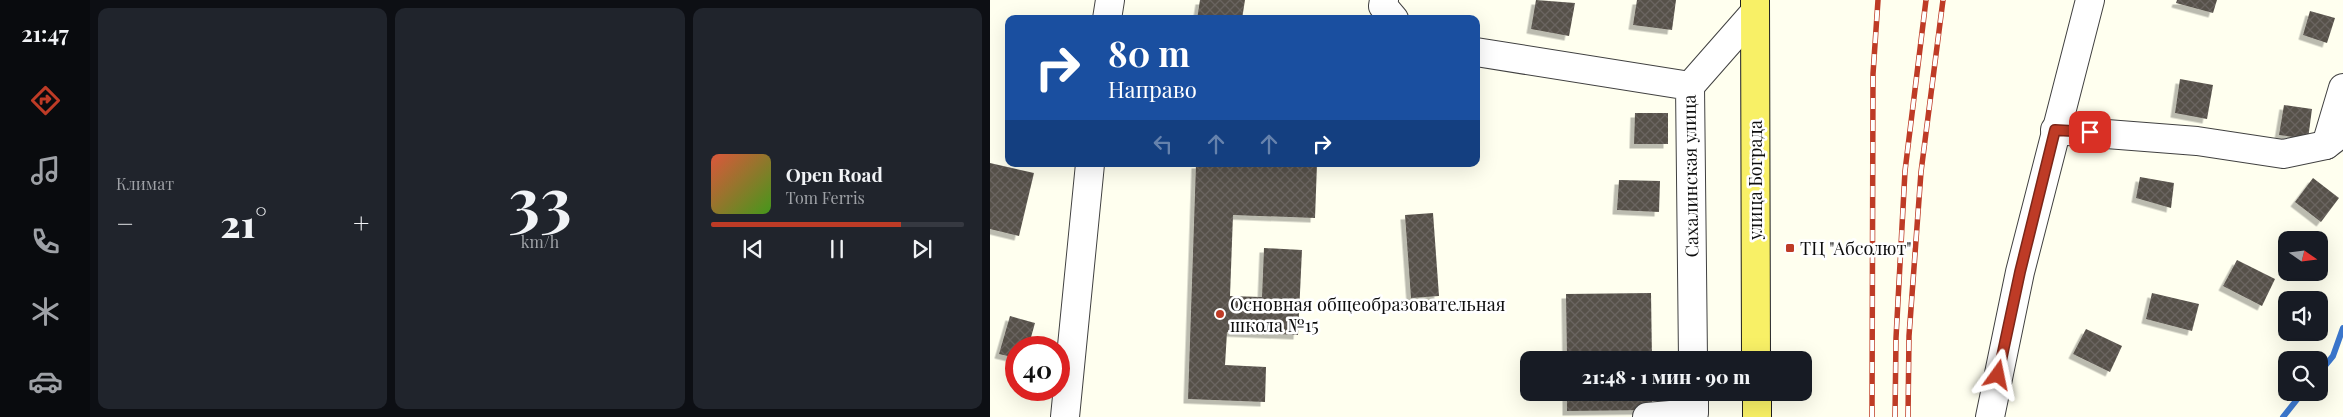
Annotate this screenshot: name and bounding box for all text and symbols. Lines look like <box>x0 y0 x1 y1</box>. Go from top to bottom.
text: 21:47 <box>21 18 69 48</box>
text: 80 m <box>1108 29 1190 76</box>
icon: right <box>1025 35 1090 100</box>
text: Направо <box>1108 74 1197 104</box>
icon: directions <box>28 83 63 118</box>
street label: Сахалинская улица <box>1677 94 1703 258</box>
pin <box>2069 111 2111 153</box>
icon: arrive <box>2076 118 2104 146</box>
street label: улица Бограда <box>1743 120 1767 241</box>
icon: left <box>1149 130 1177 158</box>
icon: ahead <box>1202 130 1230 158</box>
icon: ahead <box>1255 130 1283 158</box>
icon: right <box>1308 130 1336 158</box>
icon: music <box>28 153 63 188</box>
text: 33 <box>508 155 572 241</box>
text: Open Road <box>786 161 883 187</box>
text: Климат <box>116 173 174 194</box>
text: Tom Ferris <box>786 187 865 208</box>
text: 21° <box>220 197 267 248</box>
text: − <box>116 204 134 241</box>
text: + <box>353 204 369 241</box>
icon: phone <box>28 224 63 259</box>
text: km/h <box>521 231 559 252</box>
north arrow <box>2278 231 2328 281</box>
map controls <box>2278 231 2328 401</box>
icon: previous <box>739 235 767 263</box>
icon: pause <box>823 235 851 263</box>
icon: next <box>908 235 936 263</box>
place label: ТЦ "Абсолют" <box>1800 236 1912 260</box>
marker: ТЦ "Абсолют" <box>1784 242 1796 254</box>
button: sound <box>2278 291 2328 341</box>
place label: Основная общеобразовательная школа №15 <box>1230 292 1506 337</box>
icon: climate <box>28 294 63 329</box>
marker: Основная общеобразовательная школа №15 <box>1214 308 1226 320</box>
speed limit sign: 40 <box>1005 336 1070 401</box>
position arrow <box>1971 348 2023 400</box>
button: search <box>2278 351 2328 401</box>
text: 21:48 · 1 мин · 90 m <box>1582 363 1750 389</box>
icon: car <box>28 364 63 399</box>

